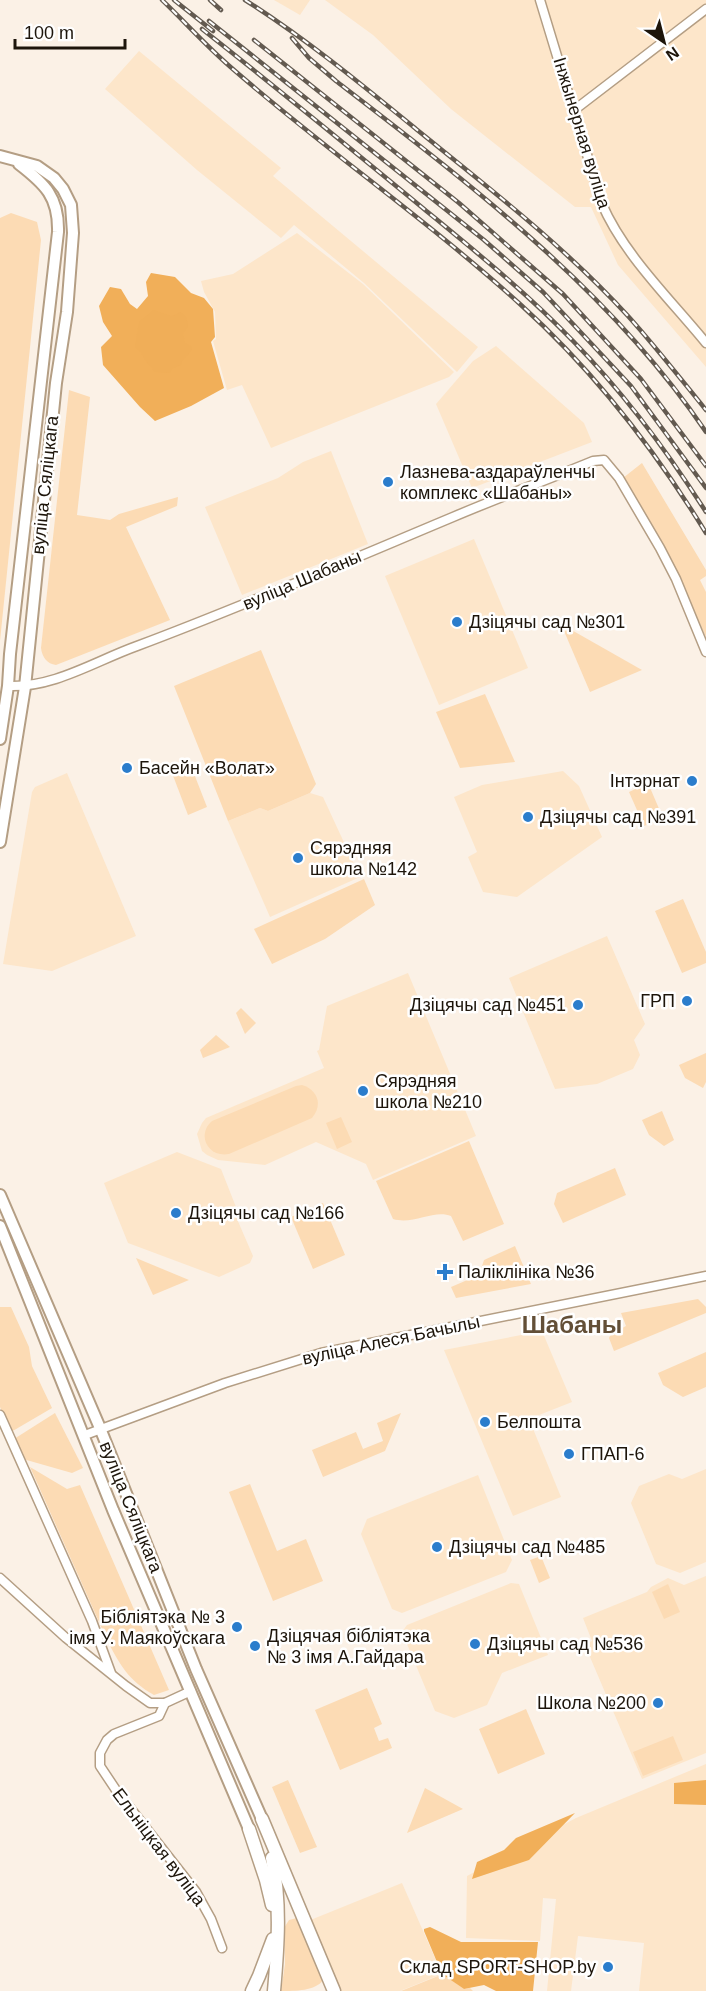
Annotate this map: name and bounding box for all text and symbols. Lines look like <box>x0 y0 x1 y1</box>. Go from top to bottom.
scale bar <box>15 12 124 50</box>
north arrow <box>634 12 694 72</box>
text: 100 m <box>24 23 74 43</box>
text: N <box>663 44 682 64</box>
street label: Інжынерная вуліца <box>549 55 615 212</box>
street label: вуліца Сяліцкага <box>28 414 62 555</box>
place label: Лазнева-аздараўленчы комплекс «Шабаны» <box>400 462 595 503</box>
marker: Лазнева-аздараўленчы комплекс «Шабаны» <box>381 475 395 489</box>
street label: вуліца Шабаны <box>240 546 364 614</box>
place label: Дзіцячы сад №301 <box>469 612 625 632</box>
marker: Дзіцячы сад №301 <box>450 615 464 629</box>
place label: Басейн «Волат» <box>139 758 275 778</box>
marker: Басейн «Волат» <box>120 761 134 775</box>
place label: Інтэрнат <box>610 771 680 791</box>
marker: Інтэрнат <box>685 774 699 788</box>
place label: Дзіцячы сад №391 <box>540 807 696 827</box>
marker: Дзіцячы сад №391 <box>521 810 535 824</box>
place label: Сярэдняя школа №142 <box>310 838 417 879</box>
marker: Сярэдняя школа №142 <box>291 851 305 865</box>
place label: ГРП <box>640 991 675 1011</box>
marker: ГРП <box>680 994 694 1008</box>
place label: Дзіцячы сад №451 <box>410 995 566 1015</box>
marker: Дзіцячы сад №451 <box>571 998 585 1012</box>
place label: Сярэдняя школа №210 <box>375 1071 482 1112</box>
marker: Сярэдняя школа №210 <box>356 1084 370 1098</box>
place label: Дзіцячы сад №166 <box>188 1203 344 1223</box>
marker: Дзіцячы сад №166 <box>169 1206 183 1220</box>
place label: Паліклініка №36 <box>458 1262 595 1282</box>
marker: Паліклініка №36 <box>436 1263 454 1281</box>
street label: вуліца Алеся Бачылы <box>300 1311 482 1369</box>
district label: Шабаны <box>522 1311 622 1338</box>
place label: Белпошта <box>497 1412 582 1432</box>
marker: Белпошта <box>478 1415 492 1429</box>
street label: вуліца Сяліцкага <box>96 1439 167 1576</box>
place label: ГПАП-6 <box>581 1444 644 1464</box>
marker: ГПАП-6 <box>562 1447 576 1461</box>
place label: Дзіцячы сад №485 <box>449 1537 605 1557</box>
marker: Дзіцячы сад №485 <box>430 1540 444 1554</box>
place label: Бібліятэка № 3 імя У. Маякоўскага <box>69 1607 226 1648</box>
marker: Бібліятэка № 3 імя У. Маякоўскага <box>230 1620 244 1634</box>
place label: Дзіцячая бібліятэка № 3 імя А.Гайдара <box>267 1626 431 1667</box>
place label: Дзіцячы сад №536 <box>487 1634 643 1654</box>
marker: Дзіцячы сад №536 <box>468 1637 482 1651</box>
marker: Дзіцячая бібліятэка № 3 імя А.Гайдара <box>248 1639 262 1653</box>
place label: Школа №200 <box>537 1693 646 1713</box>
marker: Школа №200 <box>651 1696 665 1710</box>
street label: Ельніцкая вуліца <box>108 1784 210 1910</box>
place label: Склад SPORT-SHOP.by <box>400 1957 596 1977</box>
marker: Склад SPORT-SHOP.by <box>601 1960 615 1974</box>

